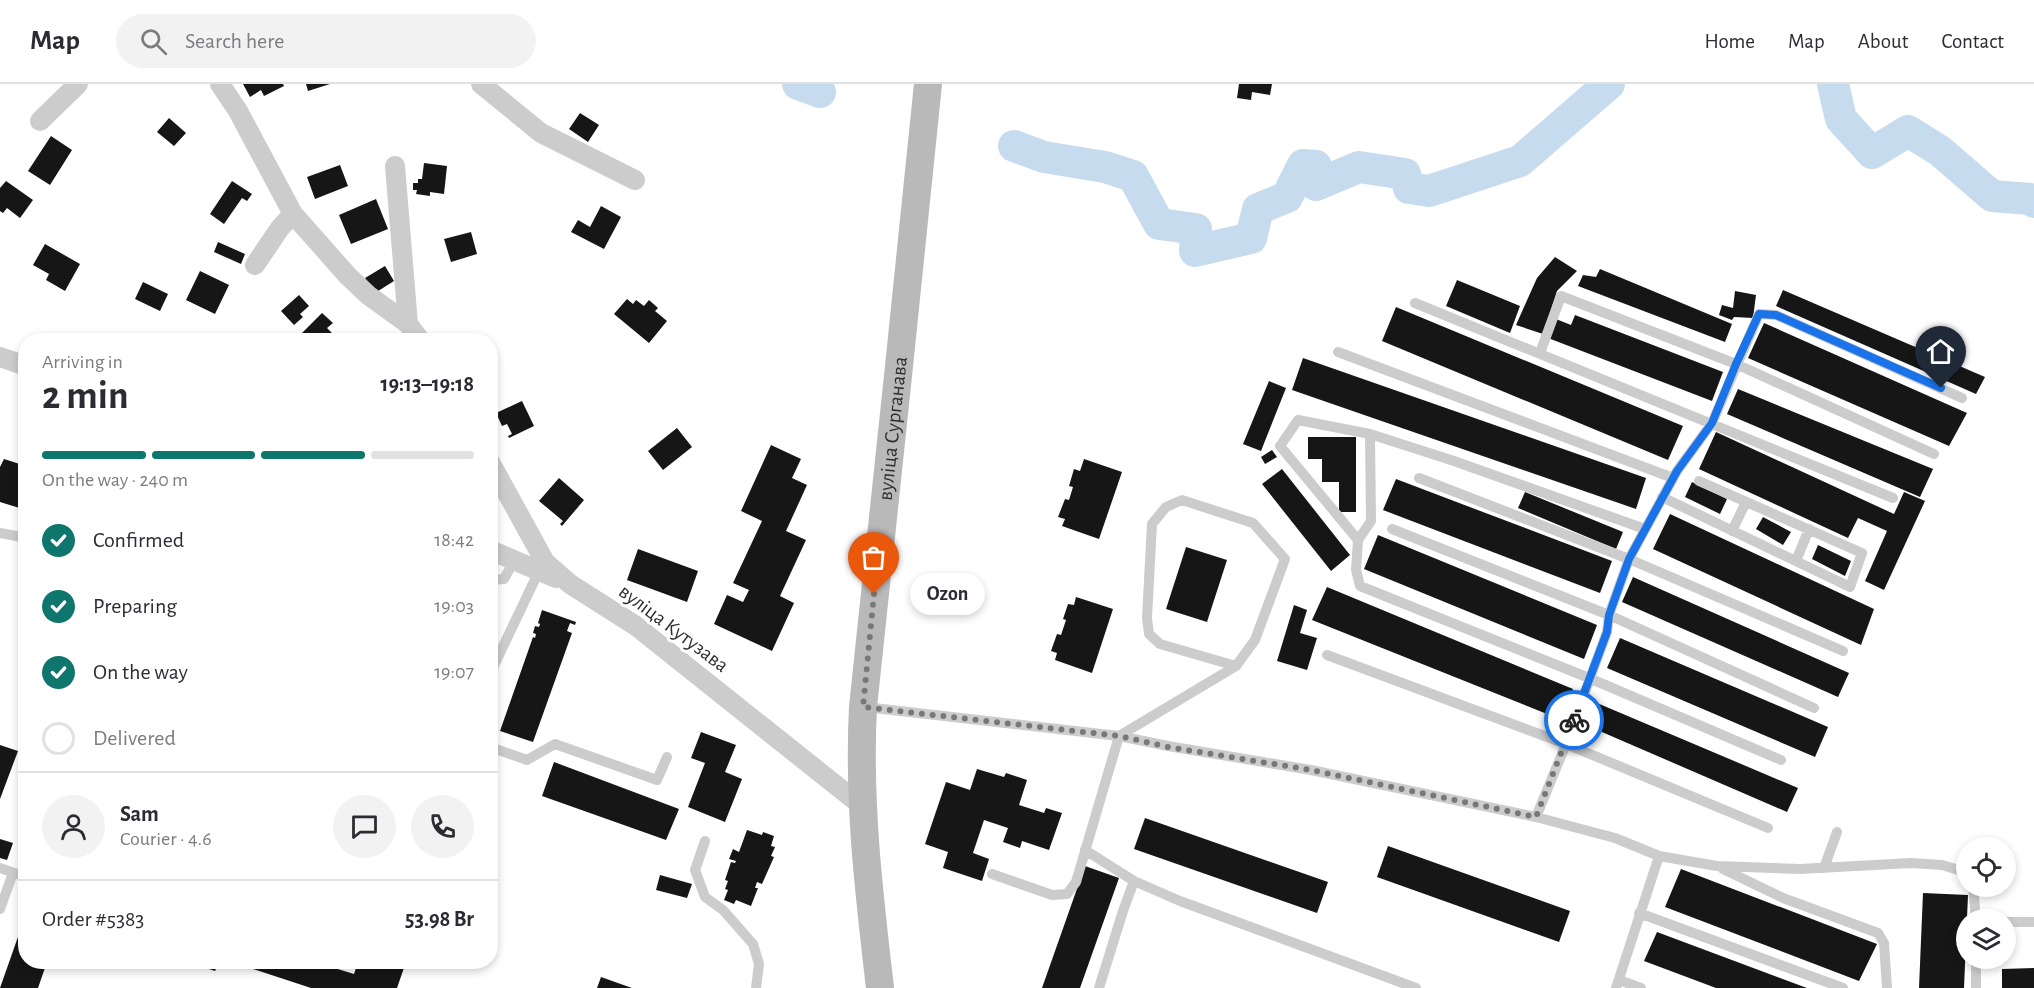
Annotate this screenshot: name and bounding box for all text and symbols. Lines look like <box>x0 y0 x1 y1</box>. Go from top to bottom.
search box <box>116 14 536 68</box>
icon: search <box>137 25 170 58</box>
text: Map <box>30 27 80 55</box>
text: Search here <box>185 30 284 52</box>
text: Home <box>1704 31 1755 52</box>
text: Map <box>1788 31 1825 52</box>
text: About <box>1858 31 1908 52</box>
text: Contact <box>1941 31 2004 52</box>
pin <box>1915 326 1966 388</box>
icon: home <box>1924 335 1957 368</box>
text: Arriving in <box>42 352 123 372</box>
street label: вуліца Сурганава <box>875 355 911 502</box>
text: 19:13–19:18 <box>381 373 474 395</box>
text: 2 min <box>42 377 129 416</box>
text: On the way · 240 m <box>42 470 188 490</box>
icon: check <box>42 524 75 557</box>
text: Confirmed <box>93 529 184 551</box>
text: 18:42 <box>434 530 474 550</box>
pin <box>848 532 899 594</box>
icon: bag <box>857 541 890 574</box>
callout: Ozon <box>910 573 985 615</box>
street label: вуліца Кутузава <box>615 580 733 677</box>
text: Ozon <box>927 584 968 604</box>
icon: check <box>42 590 75 623</box>
text: Preparing <box>93 595 177 617</box>
text: 19:03 <box>434 596 474 616</box>
icon: check <box>42 656 75 689</box>
text: On the way <box>93 661 188 683</box>
text: 19:07 <box>434 662 474 682</box>
courier <box>1544 690 1604 750</box>
icon: bike <box>1558 704 1591 737</box>
text: Delivered <box>93 727 176 749</box>
button: person <box>42 795 105 858</box>
button: chat <box>333 795 396 858</box>
button: phone <box>411 795 474 858</box>
text: Sam <box>120 803 159 825</box>
text: Courier · 4.6 <box>120 829 212 849</box>
map controls <box>1956 837 2016 969</box>
button: locate <box>1956 837 2016 897</box>
text: Order #5383 <box>42 908 144 930</box>
text: 53.98 Br <box>405 908 474 930</box>
button: layers <box>1956 909 2016 969</box>

